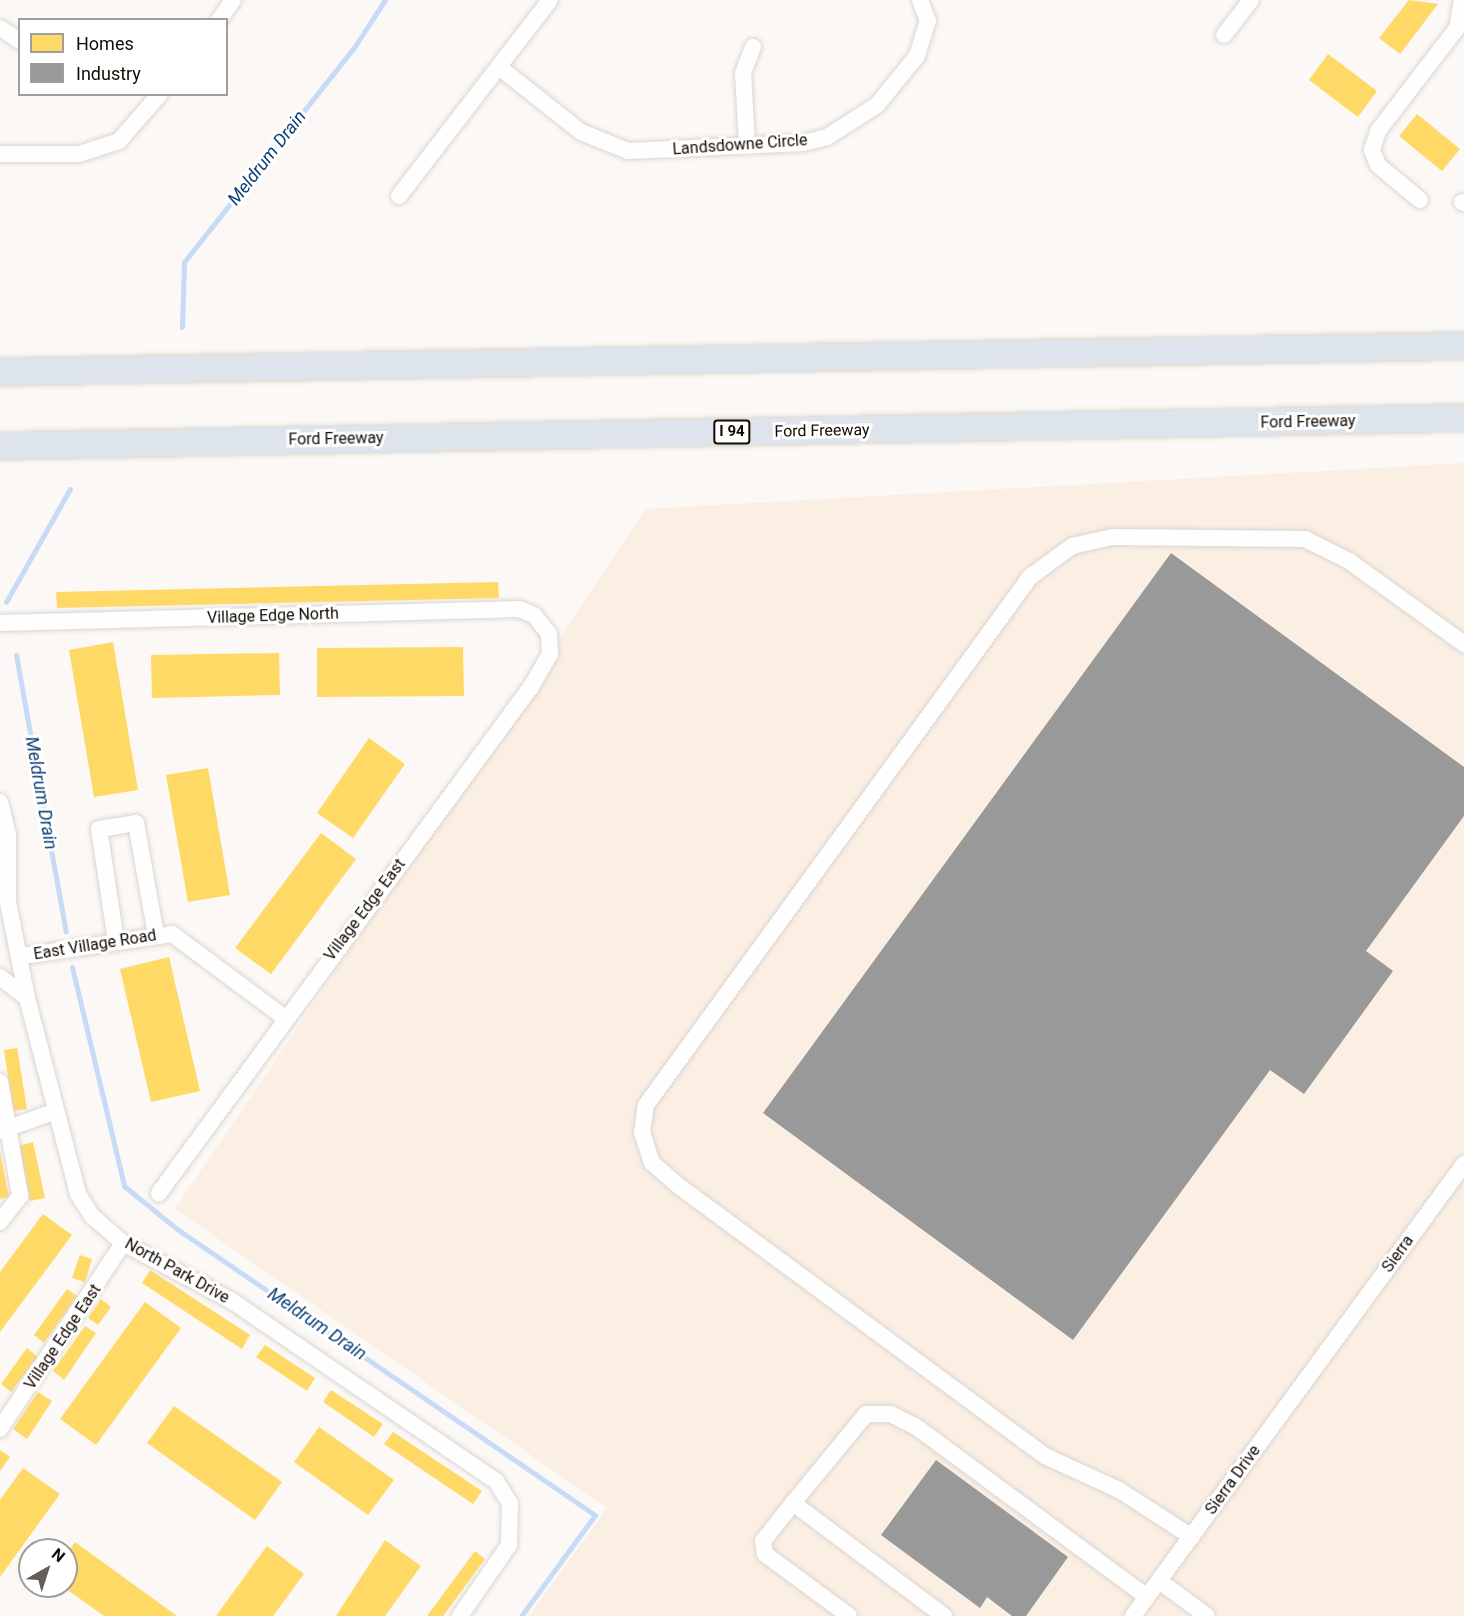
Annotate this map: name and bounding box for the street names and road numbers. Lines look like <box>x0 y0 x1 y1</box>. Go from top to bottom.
street label: Landsdowne Circle <box>672 131 808 159</box>
street label: Ford Freeway <box>1260 412 1356 432</box>
road number: I 94 <box>712 420 752 444</box>
street label: Ford Freeway <box>774 421 870 441</box>
street label: Ford Freeway <box>288 429 384 449</box>
street label: Village Edge North <box>207 604 339 628</box>
street label: Village Edge East <box>320 855 410 965</box>
street label: East Village Road <box>32 926 158 964</box>
street label: Sierra <box>1378 1232 1418 1276</box>
street label: North Park Drive <box>121 1234 233 1308</box>
street label: Village Edge East <box>21 1281 105 1393</box>
street label: Sierra Drive <box>1201 1442 1265 1518</box>

